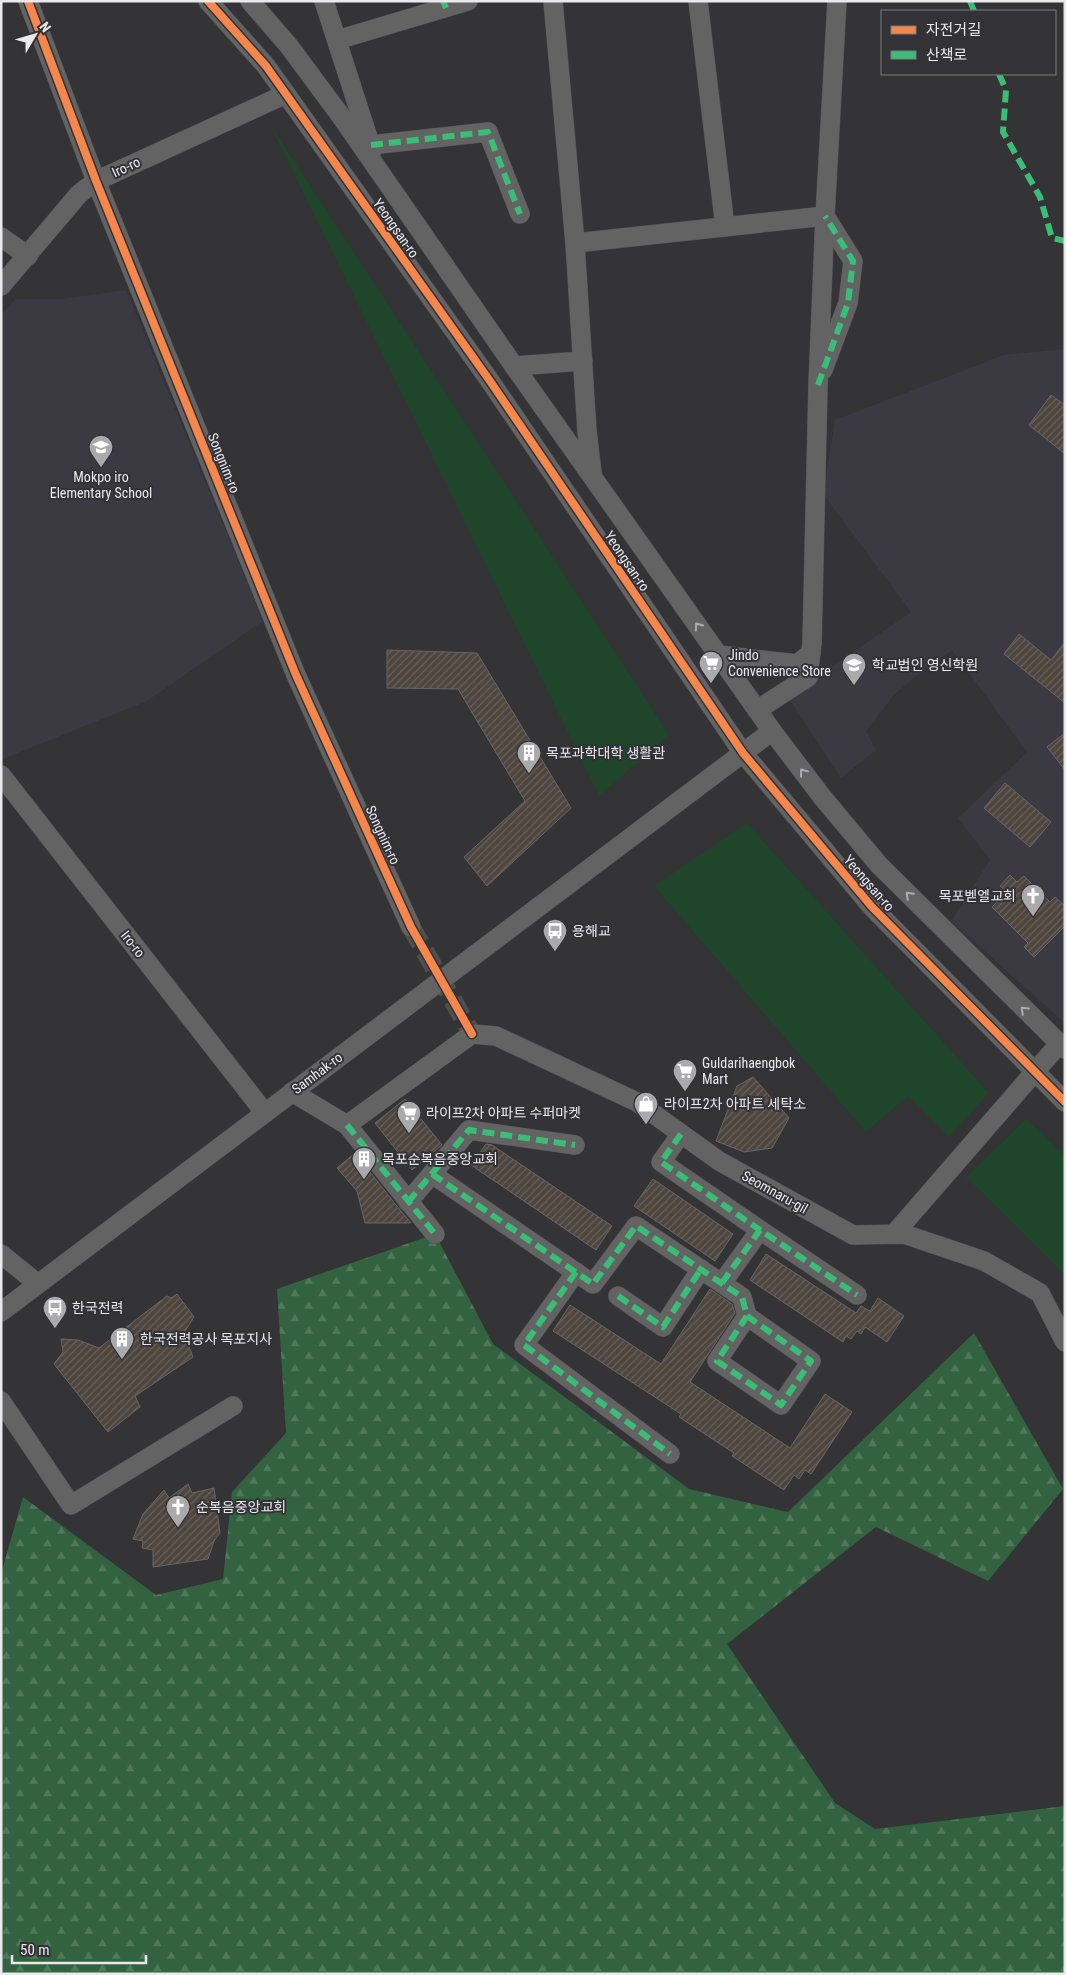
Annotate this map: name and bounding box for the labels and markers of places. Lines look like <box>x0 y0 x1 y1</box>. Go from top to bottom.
school or university icon: Mokpo iro Elementary School <box>88 434 114 468</box>
place label: Mokpo iro Elementary School <box>50 469 152 501</box>
place label: Jindo Convenience Store <box>728 647 831 679</box>
supermarket icon: Jindo Convenience Store <box>698 650 724 684</box>
school or university icon: 학교법인 영신학원 <box>841 652 867 686</box>
place label: 학교법인 영신학원 <box>872 657 978 673</box>
building icon: 목포과학대학 생활관 <box>516 740 542 774</box>
place label: 목포과학대학 생활관 <box>546 745 665 761</box>
church icon: 목포벧엘교회 <box>1020 883 1046 917</box>
place label: 목포벧엘교회 <box>939 888 1016 904</box>
bus stop icon: 용해교 <box>542 918 568 952</box>
place label: 용해교 <box>572 923 611 939</box>
place label: Guldarihaengbok Mart <box>702 1055 796 1087</box>
supermarket icon: Guldarihaengbok Mart <box>672 1058 698 1092</box>
shop icon: 라이프2차 아파트 세탁소 <box>633 1091 659 1125</box>
place label: 라이프2차 아파트 세탁소 <box>664 1096 806 1112</box>
supermarket icon: 라이프2차 아파트 수퍼마켓 <box>396 1100 422 1134</box>
place label: 라이프2차 아파트 수퍼마켓 <box>426 1105 581 1121</box>
building icon: 목포순복음중앙교회 <box>351 1146 377 1180</box>
place label: 목포순복음중앙교회 <box>382 1151 498 1167</box>
bus stop icon: 한국전력 <box>42 1295 68 1329</box>
place label: 한국전력 <box>72 1300 124 1316</box>
building icon: 한국전력공사 목포지사 <box>109 1326 135 1360</box>
place label: 한국전력공사 목포지사 <box>140 1331 272 1347</box>
church icon: 순복음중앙교회 <box>165 1494 191 1528</box>
place label: 순복음중앙교회 <box>196 1499 286 1515</box>

